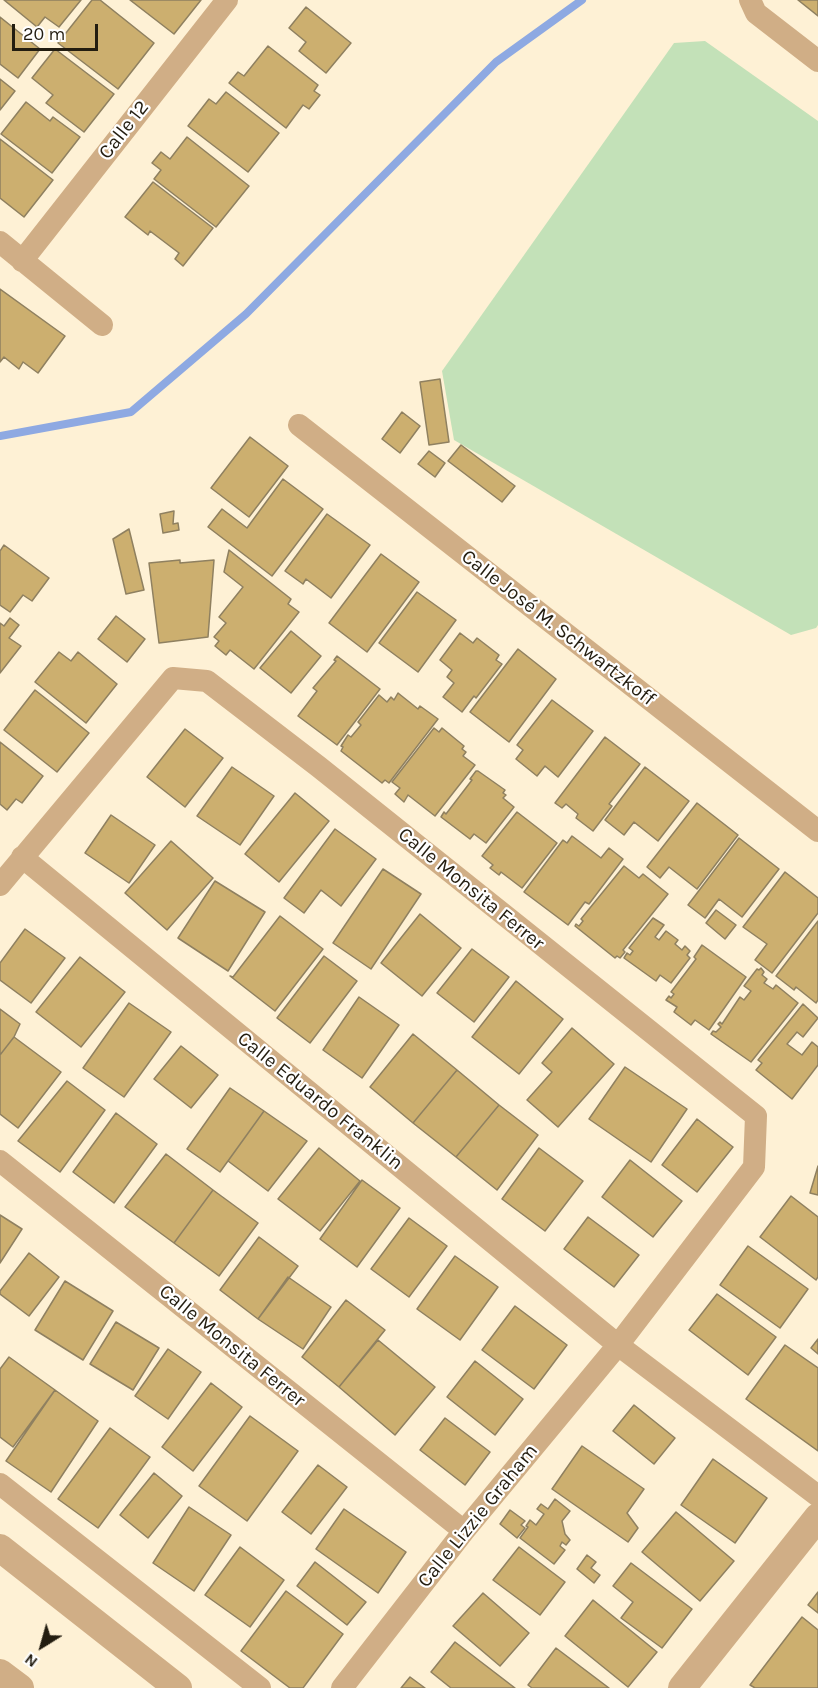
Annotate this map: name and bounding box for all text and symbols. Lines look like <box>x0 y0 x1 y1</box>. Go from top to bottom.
scale bar <box>15 12 100 50</box>
text: 20 m <box>23 23 65 45</box>
street label: Calle 12 <box>94 96 154 164</box>
street label: Calle José M. Schwartzkoff <box>456 545 660 711</box>
street label: Calle Monsita Ferrer <box>393 823 549 955</box>
street label: Calle Eduardo Franklin <box>232 1027 408 1175</box>
street label: Calle Monsita Ferrer <box>154 1280 310 1412</box>
street label: Calle Lizzie Graham <box>413 1439 543 1593</box>
north arrow <box>12 1616 72 1676</box>
text: N <box>21 1650 41 1672</box>

